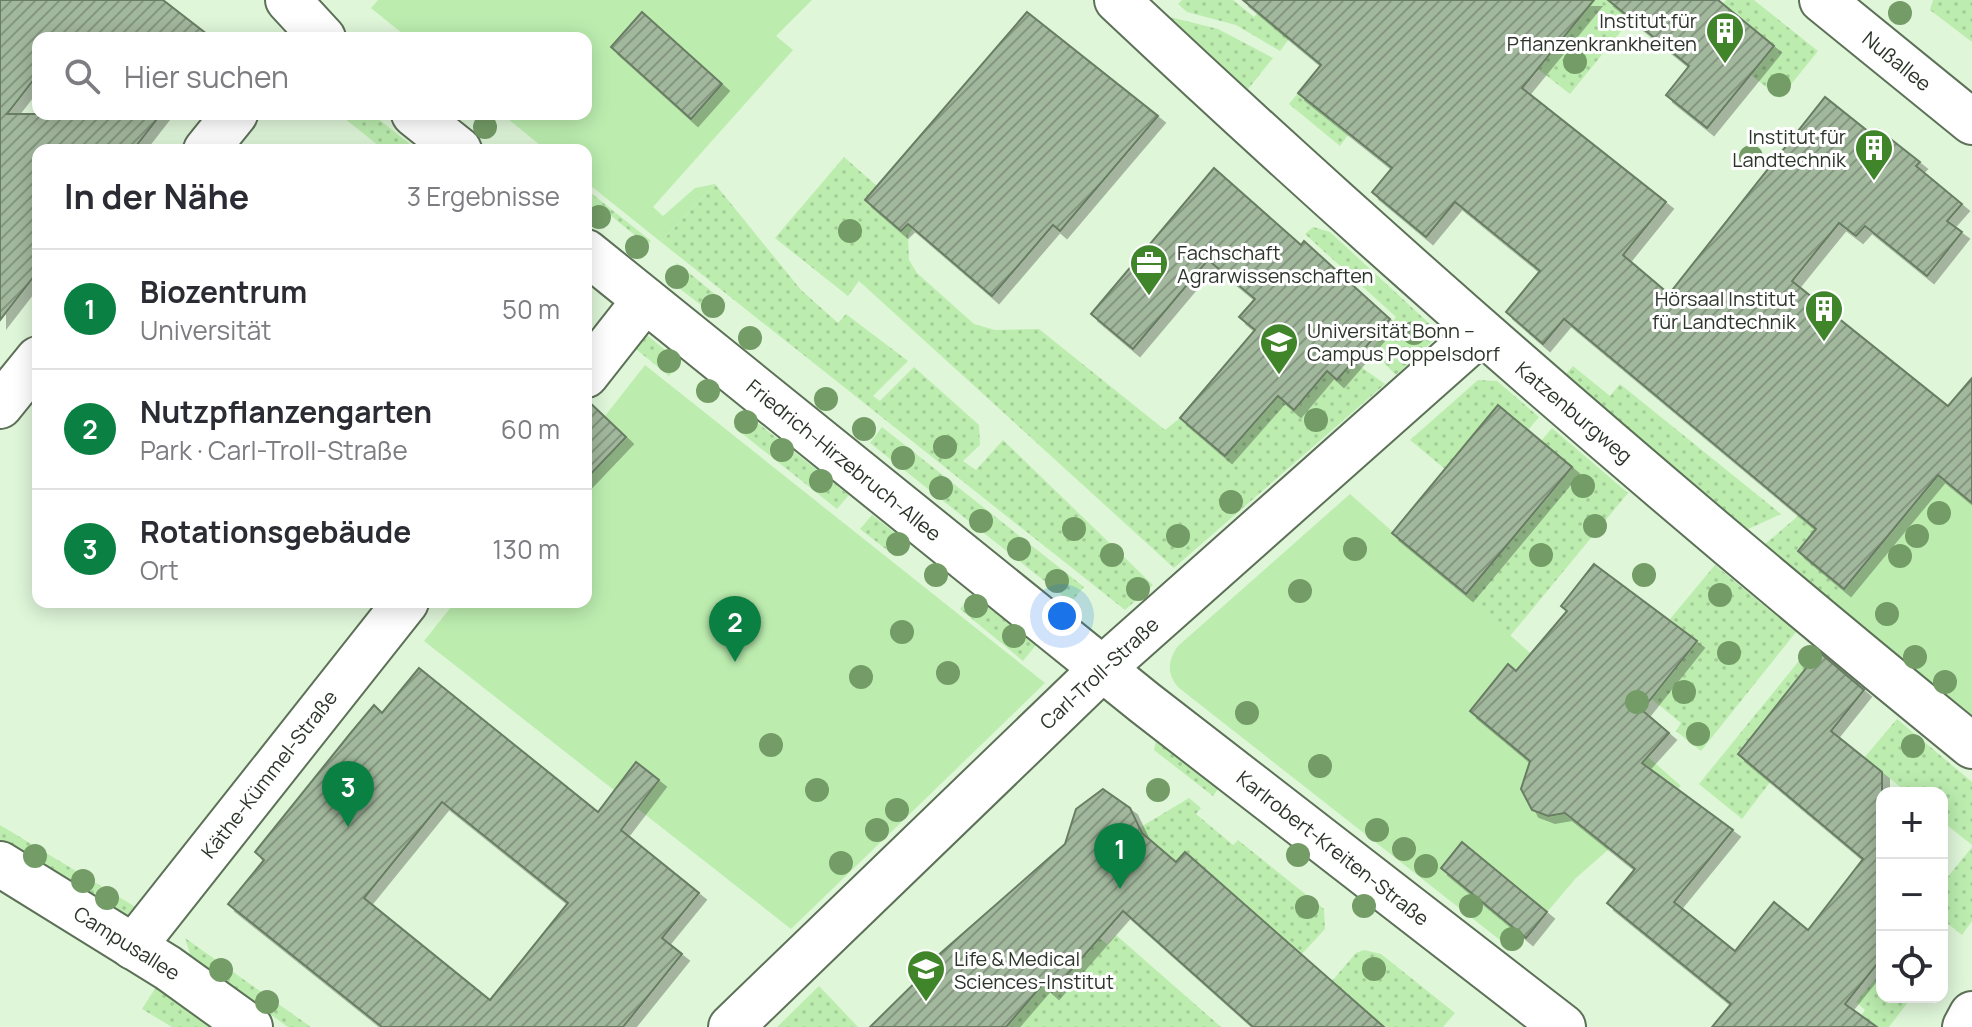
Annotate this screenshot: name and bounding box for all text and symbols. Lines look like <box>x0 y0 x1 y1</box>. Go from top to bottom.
place label: Institut für Pflanzenkrankheiten <box>1507 7 1697 57</box>
building icon: Institut für Pflanzenkrankheiten <box>1704 10 1746 65</box>
street label: Nußallee <box>1857 25 1937 97</box>
search box <box>32 32 592 120</box>
icon: search <box>60 54 104 98</box>
text: Hier suchen <box>124 56 289 97</box>
place label: Institut für Landtechnik <box>1732 123 1847 173</box>
building icon: Institut für Landtechnik <box>1853 127 1895 182</box>
text: In der Nähe <box>64 173 249 219</box>
text: 3 Ergebnisse <box>407 178 560 214</box>
place label: Fachschaft Agrarwissenschaften <box>1177 239 1373 289</box>
office icon: Fachschaft Agrarwissenschaften <box>1128 242 1170 297</box>
text: Biozentrum <box>140 271 307 312</box>
place label: Hörsaal Institut für Landtechnik <box>1652 285 1797 335</box>
building icon: Hörsaal Institut für Landtechnik <box>1803 288 1845 343</box>
text: 1 <box>84 291 96 327</box>
text: 50 m <box>502 291 560 327</box>
text: Universität <box>140 312 272 348</box>
place label: Universität Bonn – Campus Poppelsdorf <box>1307 317 1500 367</box>
school or university icon: Universität Bonn – Campus Poppelsdorf <box>1258 321 1300 376</box>
street label: Katzenburgweg <box>1510 355 1638 469</box>
street label: Friedrich-Hirzebruch-Allee <box>741 373 947 547</box>
text: Nutzpflanzengarten <box>140 391 432 432</box>
text: 2 <box>82 411 98 447</box>
text: 60 m <box>501 411 560 447</box>
text: Park · Carl-Troll-Straße <box>140 432 408 468</box>
text: Rotationsgebäude <box>140 511 411 552</box>
text: 3 <box>82 531 98 567</box>
text: 130 m <box>492 531 560 567</box>
text: Ort <box>140 552 179 588</box>
pin: 2 <box>709 596 761 662</box>
your location <box>1042 596 1082 636</box>
street label: Carl-Troll-Straße <box>1034 611 1164 735</box>
street label: Käthe-Kümmel-Straße <box>195 684 343 864</box>
pin: 3 <box>322 761 374 827</box>
street label: Karlrobert-Kreiten-Straße <box>1231 764 1435 932</box>
map controls <box>1876 787 1948 1003</box>
button: + <box>1876 787 1948 859</box>
pin: 1 <box>1094 823 1146 889</box>
button: − <box>1876 859 1948 931</box>
street label: Campusallee <box>69 900 185 986</box>
button: locate <box>1876 931 1948 1003</box>
place label: Life & Medical Sciences-Institut <box>954 945 1114 995</box>
school or university icon: Life & Medical Sciences-Institut <box>905 948 947 1003</box>

